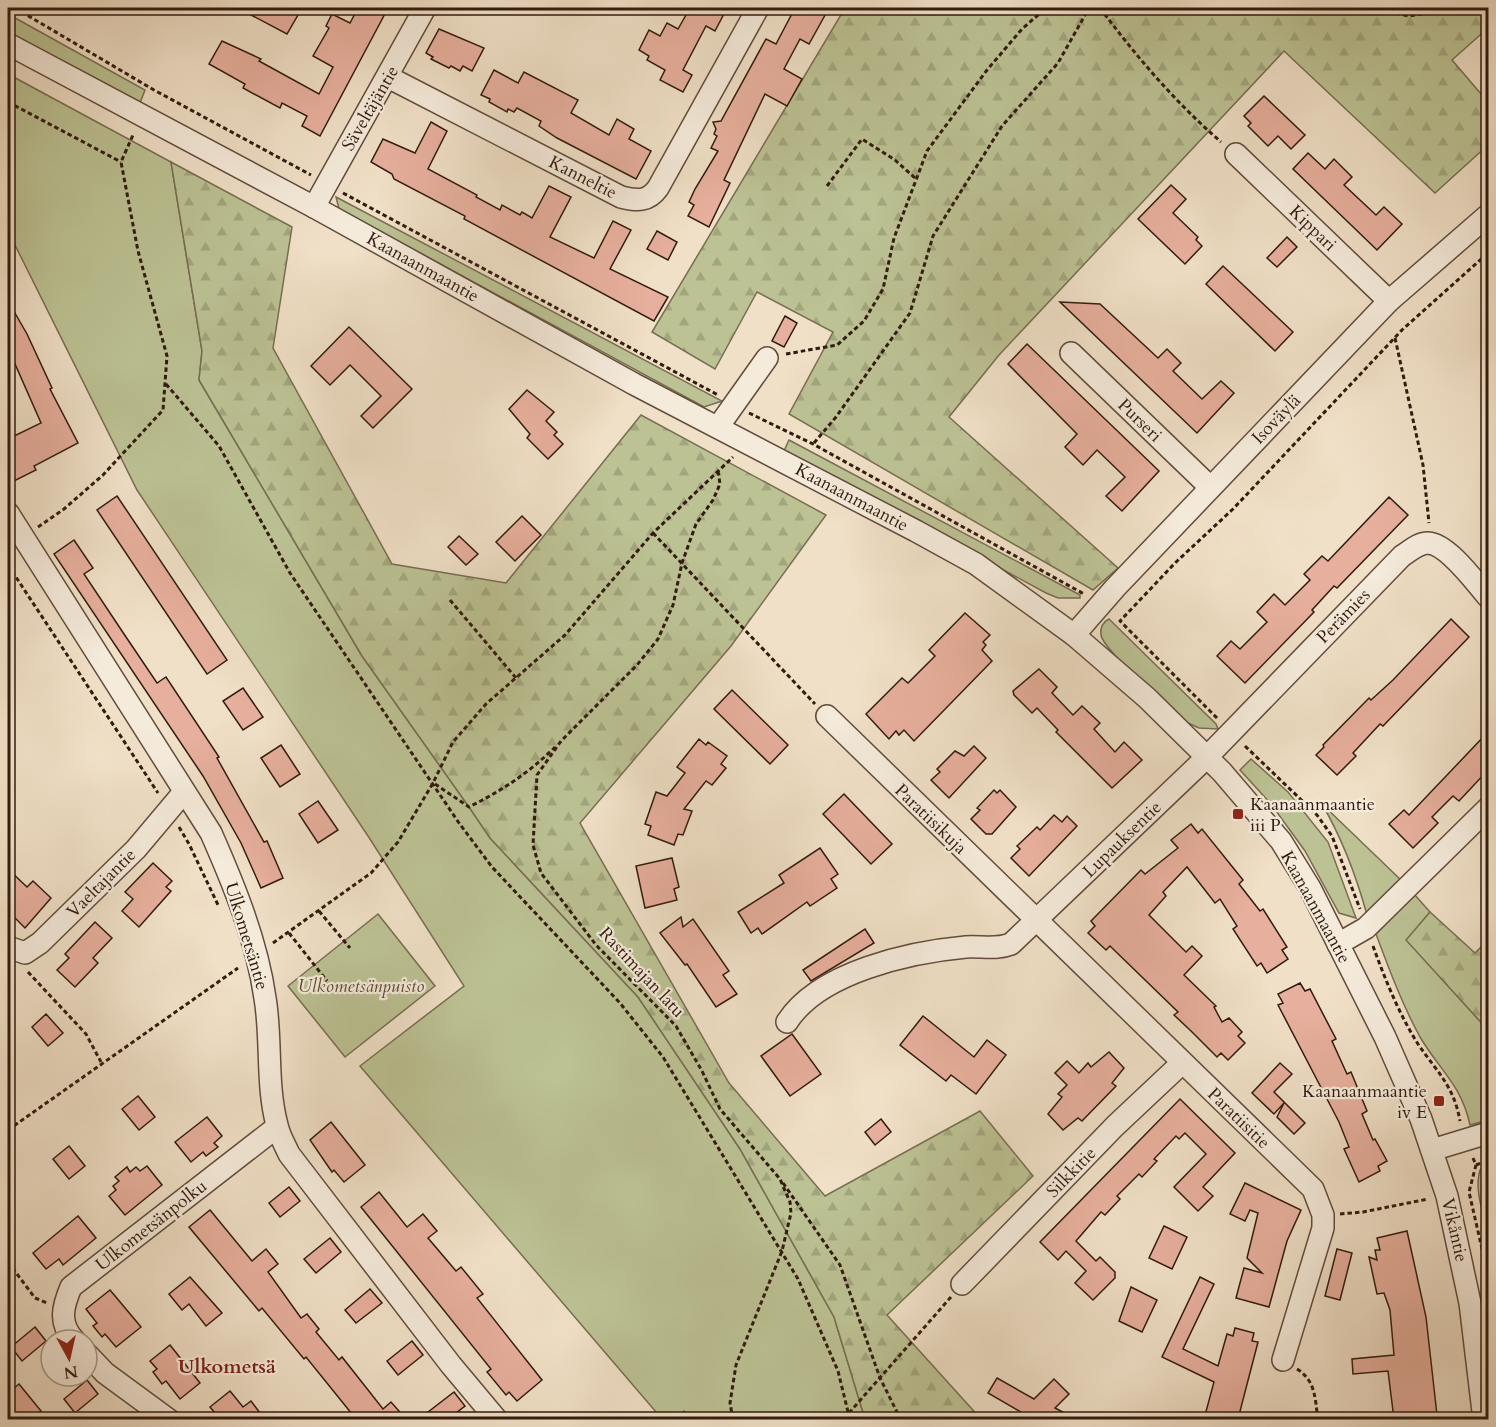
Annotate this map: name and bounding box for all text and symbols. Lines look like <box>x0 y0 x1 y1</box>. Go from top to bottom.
street label: Säveltäjäntie <box>336 61 405 155</box>
street label: Kanneltie <box>544 150 621 205</box>
street label: Kippari <box>1283 200 1342 257</box>
street label: Kaanaanmaantie <box>362 226 483 309</box>
street label: Isoväylä <box>1246 389 1307 450</box>
street label: Purseri <box>1112 393 1167 448</box>
street label: Kaanaanmaantie <box>791 457 913 538</box>
street label: Perämies <box>1311 583 1376 649</box>
street label: Paratiisikuja <box>889 778 973 860</box>
place label: Kaanaanmaantie iii P <box>1250 792 1375 838</box>
street label: Lupauksentie <box>1077 795 1167 883</box>
marker: Kaanaanmaantie iii P <box>1231 807 1245 821</box>
street label: Vaeltajantie <box>61 843 142 924</box>
street label: Kaanaanmaantie <box>1274 847 1357 968</box>
street label: Ulkometsäntie <box>218 879 275 993</box>
street label: Rastimajan latu <box>593 921 690 1023</box>
park label: Ulkometsänpuisto <box>297 974 425 999</box>
place label: Kaanaanmaantie iv E <box>1302 1079 1427 1125</box>
street label: Paratiisitie <box>1202 1082 1276 1155</box>
marker: Kaanaanmaantie iv E <box>1432 1094 1446 1108</box>
street label: Silkkitie <box>1041 1141 1102 1203</box>
street label: Ulkometsänpolku <box>90 1174 212 1277</box>
street label: Vikåntie <box>1435 1196 1474 1265</box>
north arrow <box>39 1328 99 1388</box>
district label: Ulkometsä <box>178 1353 276 1380</box>
text: N <box>62 1360 79 1384</box>

